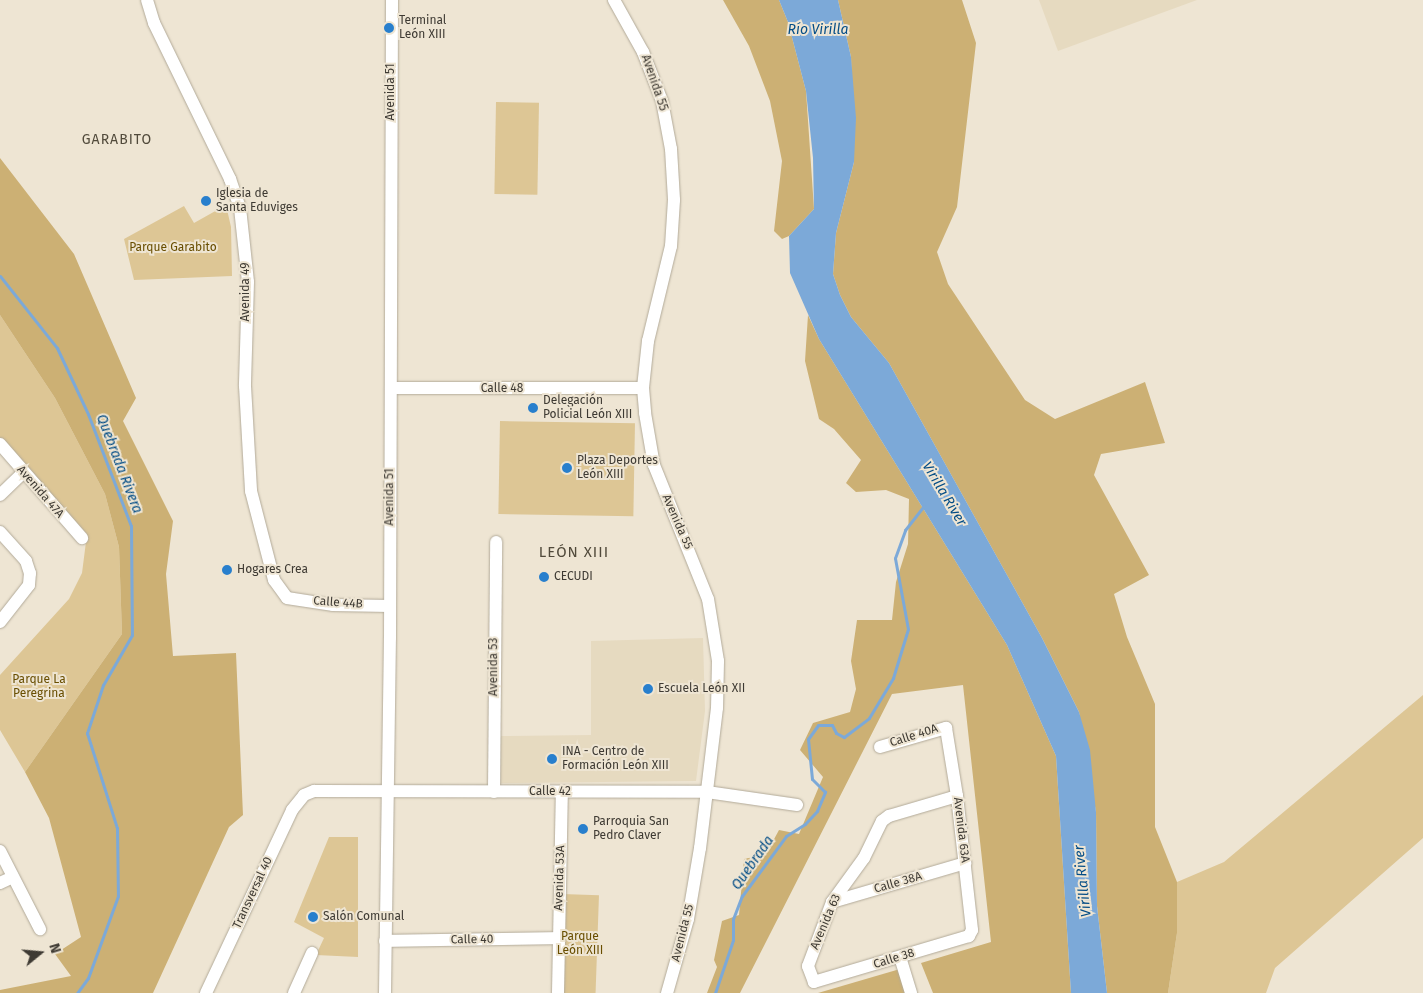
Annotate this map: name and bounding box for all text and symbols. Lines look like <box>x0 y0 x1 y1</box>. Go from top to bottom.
place label: Terminal León XIII <box>399 14 446 42</box>
marker: Terminal León XIII <box>383 22 395 34</box>
water label: Río Virilla <box>788 22 848 38</box>
street label: Avenida 55 <box>638 53 670 113</box>
street label: Avenida 51 <box>384 63 398 121</box>
district label: GARABITO <box>81 132 153 148</box>
place label: Iglesia de Santa Eduviges <box>216 187 298 215</box>
marker: Iglesia de Santa Eduviges <box>200 195 212 207</box>
park label: Parque Garabito <box>129 241 217 255</box>
street label: Avenida 49 <box>239 262 253 322</box>
street label: Calle 48 <box>481 382 523 396</box>
place label: Delegación Policial León XIII <box>543 394 632 422</box>
marker: Delegación Policial León XIII <box>527 402 539 414</box>
water label: Quebrada Rivera <box>92 412 146 516</box>
place label: Plaza Deportes León XIII <box>577 454 658 482</box>
water label: Virilla River <box>918 459 970 529</box>
marker: Plaza Deportes León XIII <box>561 462 573 474</box>
street label: Avenida 47A <box>13 463 67 521</box>
street label: Avenida 51 <box>383 468 397 526</box>
street label: Avenida 55 <box>659 492 695 552</box>
district label: LEÓN XIII <box>538 544 610 562</box>
place label: Hogares Crea <box>237 563 308 577</box>
marker: Hogares Crea <box>221 564 233 576</box>
place label: CECUDI <box>554 570 593 584</box>
marker: CECUDI <box>538 571 550 583</box>
street label: Calle 44B <box>313 594 363 612</box>
street label: Avenida 53 <box>487 638 501 696</box>
park label: Parque La Peregrina <box>12 673 66 701</box>
place label: Escuela León XII <box>658 682 745 696</box>
marker: Escuela León XII <box>642 683 654 695</box>
street label: Calle 40A <box>888 721 940 751</box>
place label: INA - Centro de Formación León XIII <box>562 745 669 773</box>
marker: INA - Centro de Formación León XIII <box>546 753 558 765</box>
street label: Calle 42 <box>529 785 571 799</box>
street label: Avenida 63A <box>950 797 972 863</box>
place label: Parroquia San Pedro Claver <box>593 815 669 843</box>
marker: Parroquia San Pedro Claver <box>577 823 589 835</box>
water label: Quebrada <box>728 833 778 893</box>
water label: Virilla River <box>1071 844 1095 918</box>
street label: Avenida 53A <box>552 845 568 911</box>
street label: Transversal 40 <box>230 855 276 931</box>
street label: Calle 38A <box>872 869 924 897</box>
street label: Avenida 63 <box>808 892 844 952</box>
street label: Avenida 55 <box>669 903 697 963</box>
place label: Salón Comunal <box>323 910 404 924</box>
marker: Salón Comunal <box>307 911 319 923</box>
north arrow <box>15 928 65 978</box>
park label: Parque León XIII <box>557 930 603 958</box>
street label: Calle 40 <box>450 932 494 948</box>
text: N <box>45 942 64 955</box>
street label: Calle 38 <box>872 946 916 972</box>

